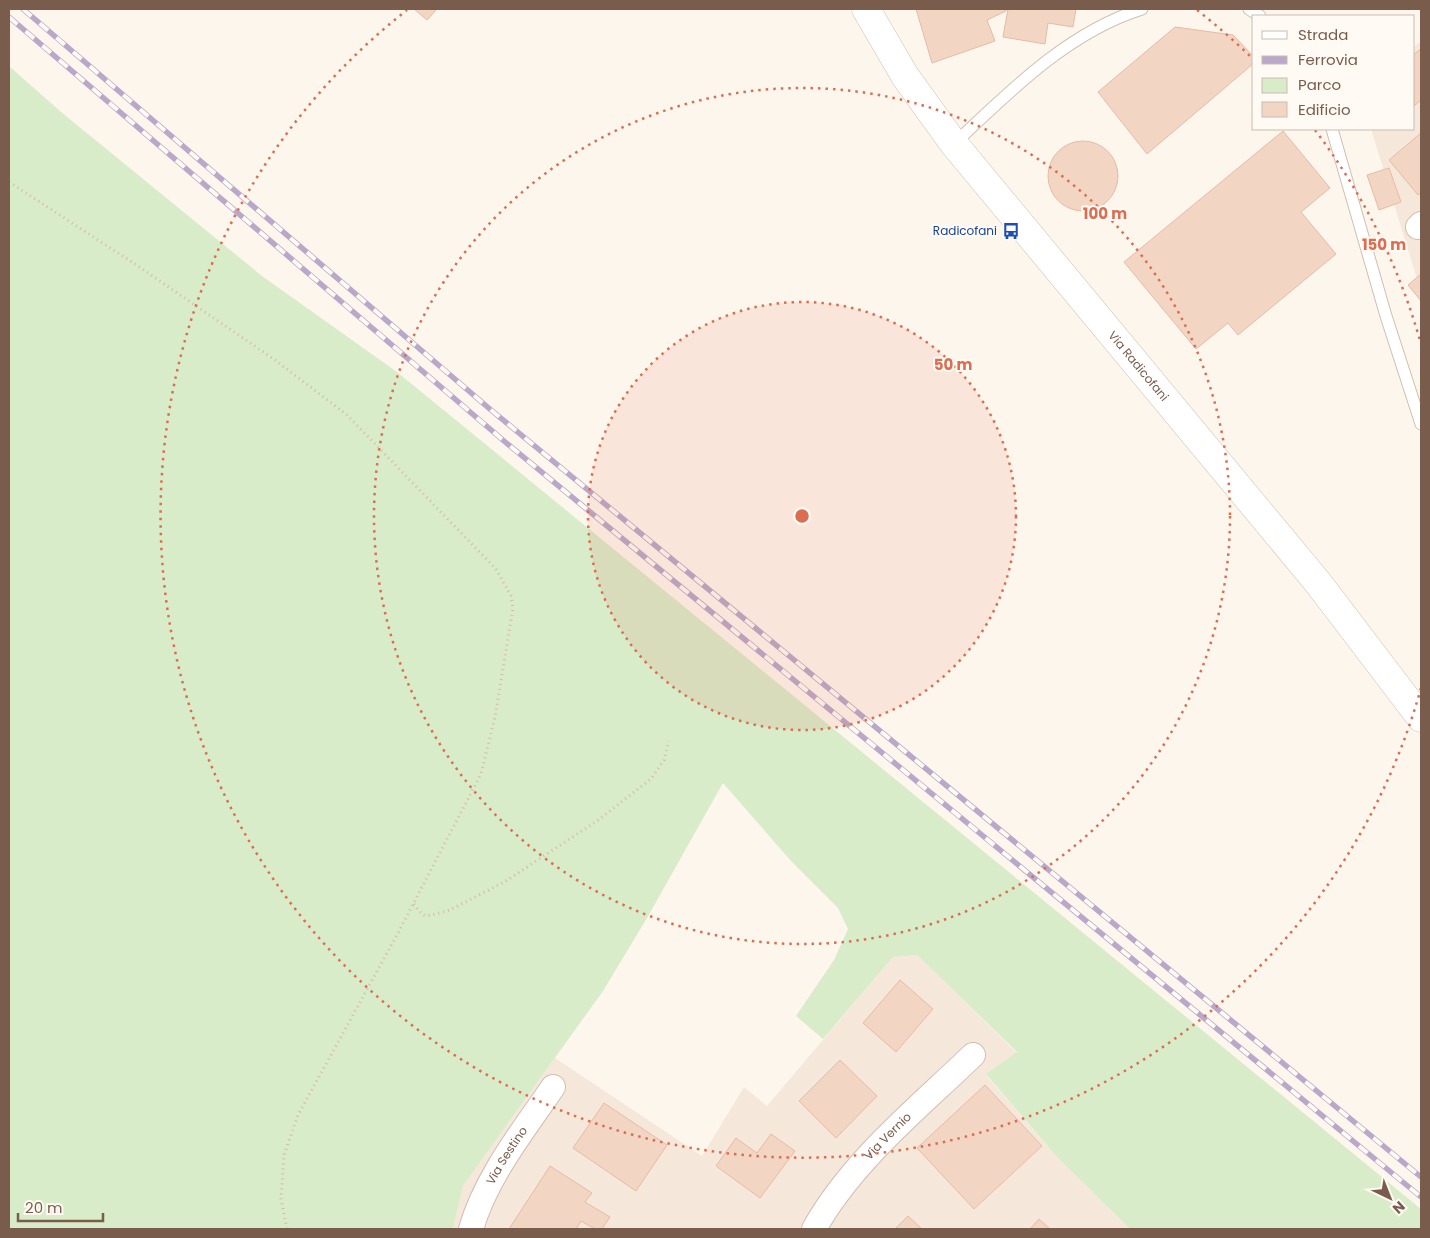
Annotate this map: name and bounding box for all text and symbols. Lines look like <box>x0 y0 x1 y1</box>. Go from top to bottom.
legend <box>1252 15 1415 130</box>
text: Strada <box>1298 24 1348 45</box>
text: Ferrovia <box>1298 49 1358 70</box>
text: Parco <box>1298 74 1341 95</box>
text: Edificio <box>1298 99 1351 120</box>
text: 100 m <box>1083 203 1127 224</box>
bus stop icon: Radicofani <box>1001 221 1021 241</box>
place label: Radicofani <box>933 222 997 239</box>
text: 150 m <box>1362 234 1406 255</box>
street label: Via Radicofani <box>1104 327 1173 405</box>
text: 50 m <box>934 354 972 375</box>
centre of rings <box>793 507 811 525</box>
street label: Via Vernio <box>860 1108 915 1163</box>
street label: Via Sestino <box>482 1122 531 1188</box>
north arrow <box>1365 1173 1415 1223</box>
scale bar <box>18 1190 102 1222</box>
text: 20 m <box>25 1197 63 1218</box>
text: N <box>1388 1197 1410 1218</box>

